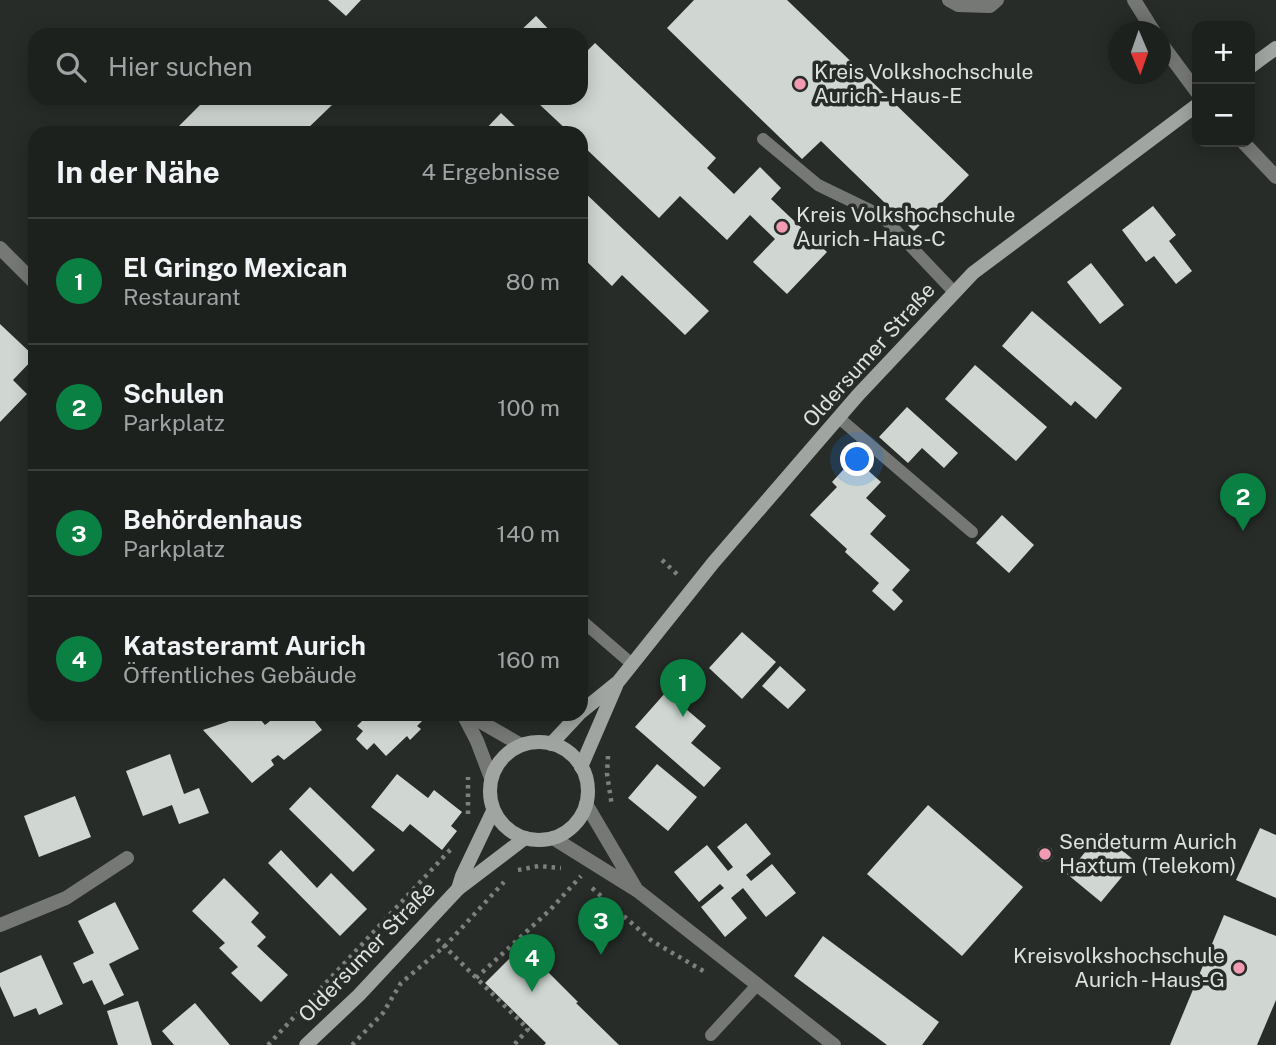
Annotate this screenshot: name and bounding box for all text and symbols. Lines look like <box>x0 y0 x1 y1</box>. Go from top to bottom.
north arrow <box>1108 21 1171 84</box>
map controls <box>1192 21 1255 147</box>
button: + <box>1192 21 1255 84</box>
search box <box>28 28 588 105</box>
icon: search <box>52 48 90 86</box>
text: Hier suchen <box>108 51 253 82</box>
place label: Kreis Volkshochschule Aurich - Haus-E <box>814 59 1033 108</box>
marker: Kreis Volkshochschule Aurich - Haus-E <box>792 76 808 92</box>
button: − <box>1192 84 1255 147</box>
text: In der Nähe <box>56 154 220 190</box>
text: 4 Ergebnisse <box>421 158 560 185</box>
place label: Kreis Volkshochschule Aurich - Haus-C <box>796 202 1015 251</box>
marker: Kreis Volkshochschule Aurich - Haus-C <box>774 219 790 235</box>
text: El Gringo Mexican <box>123 252 347 283</box>
text: 1 <box>74 268 84 295</box>
text: 80 m <box>506 268 560 295</box>
street label: Oldersumer Straße <box>797 277 940 432</box>
text: Restaurant <box>123 283 241 310</box>
text: Schulen <box>123 378 224 409</box>
text: 2 <box>72 394 86 421</box>
text: 100 m <box>497 394 560 421</box>
text: Parkplatz <box>123 409 225 436</box>
your location <box>840 442 874 476</box>
pin: 2 <box>1220 473 1266 531</box>
text: Behördenhaus <box>123 504 302 535</box>
text: 3 <box>71 520 87 547</box>
text: 140 m <box>497 520 560 547</box>
text: Parkplatz <box>123 535 225 562</box>
text: Katasteramt Aurich <box>123 630 366 661</box>
text: 4 <box>71 646 87 673</box>
text: 160 m <box>497 646 560 673</box>
pin: 1 <box>660 659 706 717</box>
text: Öffentliches Gebäude <box>123 661 357 688</box>
place label: Sendeturm Aurich Haxtum (Telekom) <box>1059 829 1237 878</box>
marker: Sendeturm Aurich Haxtum (Telekom) <box>1037 846 1053 862</box>
street label: Oldersumer Straße <box>293 876 440 1027</box>
pin: 3 <box>578 897 624 955</box>
pin: 4 <box>509 934 555 992</box>
place label: Kreisvolkshochschule Aurich - Haus-G <box>1013 943 1225 992</box>
marker: Kreisvolkshochschule Aurich - Haus-G <box>1231 960 1247 976</box>

